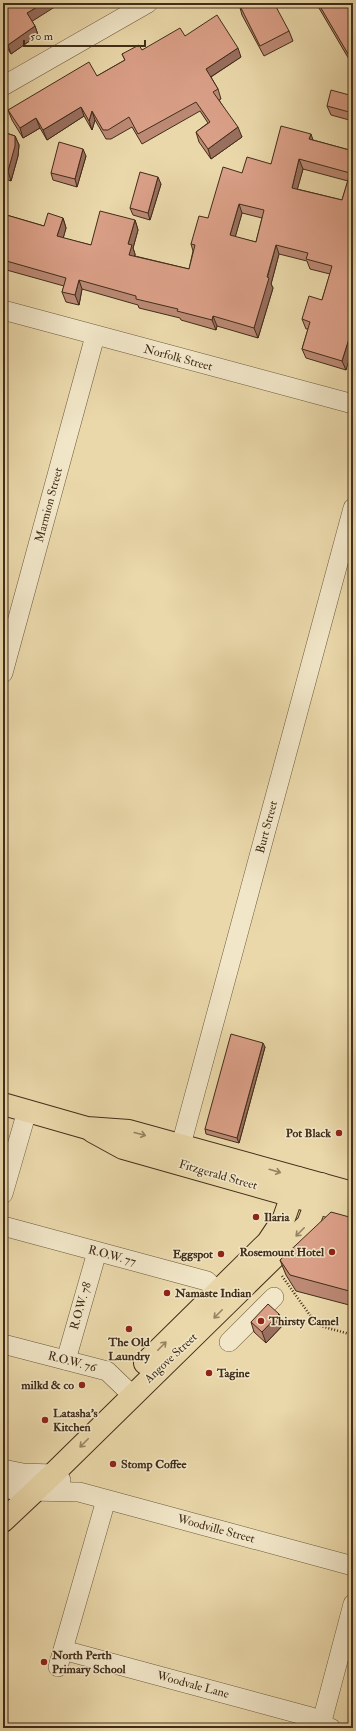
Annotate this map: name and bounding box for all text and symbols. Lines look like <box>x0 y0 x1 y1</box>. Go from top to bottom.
scale bar <box>24 22 145 48</box>
text: 50 m <box>30 29 54 44</box>
street label: Norfolk Street <box>142 342 214 374</box>
street label: Marmion Street <box>32 466 66 544</box>
street label: Burt Street <box>253 799 281 855</box>
place label: Pot Black <box>286 1126 331 1141</box>
marker: Pot Black <box>334 1128 344 1138</box>
one-way arrow <box>133 1131 146 1138</box>
street label: Fitzgerald Street <box>177 1157 259 1193</box>
one-way arrow <box>268 1168 281 1175</box>
place label: Ilaria <box>264 1210 291 1225</box>
marker: Ilaria <box>251 1212 261 1222</box>
one-way arrow <box>295 1227 305 1237</box>
street label: R.O.W. 77 <box>86 1242 138 1270</box>
place label: Rosemount Hotel <box>239 1245 325 1260</box>
place label: Eggspot <box>173 1247 213 1262</box>
marker: Rosemount Hotel <box>327 1247 337 1257</box>
marker: Eggspot <box>216 1249 226 1259</box>
street label: R.O.W. 78 <box>67 1280 95 1332</box>
place label: Namaste Indian <box>174 1286 252 1301</box>
marker: Namaste Indian <box>162 1288 172 1298</box>
one-way arrow <box>213 1309 223 1319</box>
place label: Thirsty Camel <box>268 1314 340 1329</box>
marker: Thirsty Camel <box>256 1316 266 1326</box>
marker: The Old Laundry <box>124 1324 134 1334</box>
street label: Angove Street <box>141 1330 201 1387</box>
place label: The Old Laundry <box>107 1335 151 1364</box>
one-way arrow <box>157 1341 167 1351</box>
street label: R.O.W. 76 <box>46 1348 99 1376</box>
place label: Tagine <box>216 1366 251 1381</box>
marker: Tagine <box>204 1368 214 1378</box>
place label: milkd & co <box>21 1378 74 1393</box>
marker: milkd & co <box>77 1380 87 1390</box>
place label: Latasha's Kitchen <box>53 1406 98 1435</box>
marker: Latasha's Kitchen <box>40 1415 50 1425</box>
one-way arrow <box>79 1438 89 1448</box>
place label: Stomp Coffee <box>121 1457 188 1472</box>
marker: Stomp Coffee <box>108 1459 118 1469</box>
street label: Woodville Street <box>175 1511 256 1547</box>
place label: North Perth Primary School <box>51 1648 126 1677</box>
marker: North Perth Primary School <box>39 1657 49 1667</box>
street label: Woodvale Lane <box>154 1668 231 1702</box>

